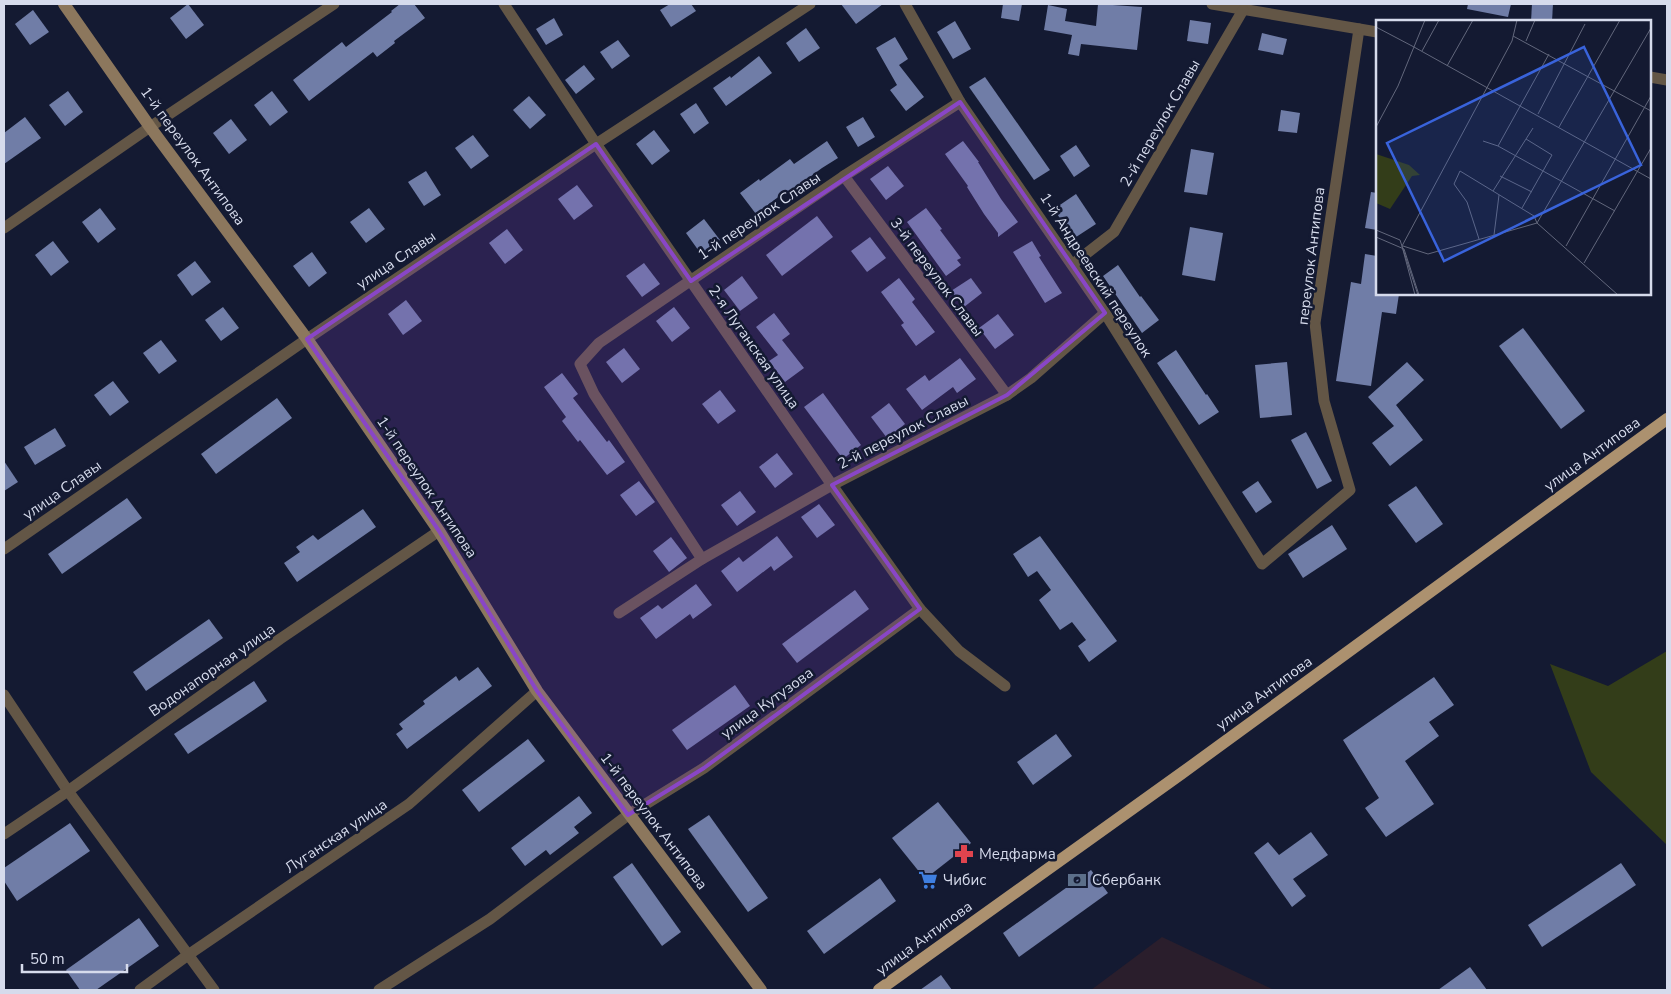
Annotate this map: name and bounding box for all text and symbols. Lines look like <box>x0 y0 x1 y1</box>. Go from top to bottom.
inset map <box>1376 20 1651 295</box>
street label: 2-й переулок Славы <box>1115 56 1205 190</box>
street label: 1-й переулок Антипова <box>136 83 250 229</box>
street label: 1-й переулок Славы <box>694 167 824 265</box>
street label: переулок Антипова <box>1293 186 1329 326</box>
street label: 1-й Андреевский переулок <box>1035 189 1157 361</box>
street label: 3-й переулок Славы <box>886 213 988 341</box>
street label: улица Славы <box>352 226 440 294</box>
street label: 2-я Луганская улица <box>704 281 804 413</box>
street label: 2-й переулок Славы <box>834 390 972 474</box>
street label: 1-й переулок Антипова <box>372 412 482 562</box>
street label: улица Антипова <box>1540 412 1644 496</box>
street label: улица Славы <box>19 456 105 524</box>
street label: Водонапорная улица <box>145 619 279 721</box>
street label: улица Антипова <box>1212 651 1316 735</box>
street label: улица Кутузова <box>717 663 817 743</box>
street label: 1-й переулок Антипова <box>596 748 712 894</box>
street label: Луганская улица <box>281 794 391 878</box>
pharmacy icon: Медфарма <box>953 843 975 865</box>
place label: Медфарма <box>979 844 1056 864</box>
supermarket icon: Чибис <box>917 869 939 891</box>
bank icon: Сбербанк <box>1066 869 1088 891</box>
place label: Чибис <box>943 870 986 890</box>
place label: Сбербанк <box>1092 870 1161 890</box>
street label: улица Антипова <box>872 896 976 980</box>
scale bar <box>22 942 128 974</box>
text: 50 m <box>30 949 65 969</box>

